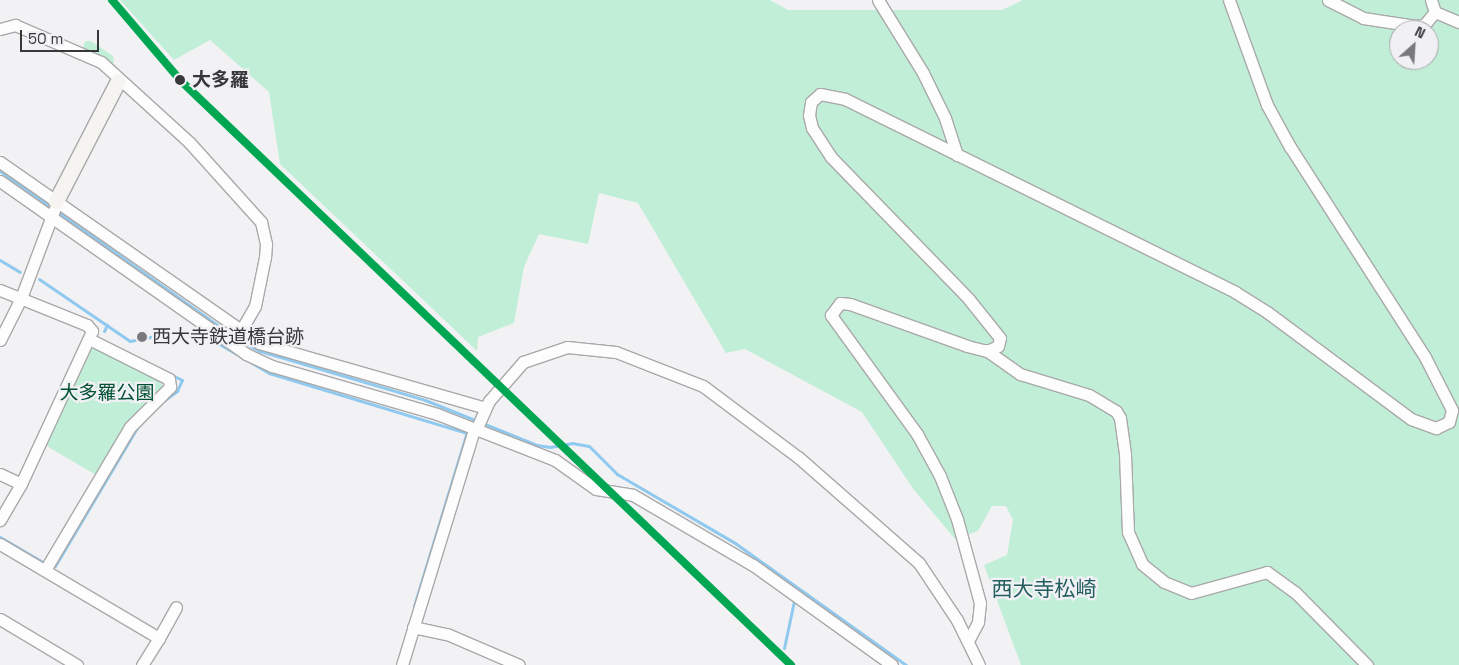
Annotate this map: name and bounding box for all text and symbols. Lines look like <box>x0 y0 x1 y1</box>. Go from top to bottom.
scale bar <box>22 20 101 52</box>
north arrow <box>1389 20 1439 70</box>
text: N <box>1412 22 1428 43</box>
text: 50 m <box>28 29 63 48</box>
place label: 大多羅 <box>192 69 249 91</box>
marker: 大多羅 <box>171 71 189 89</box>
place label: 西大寺鉄道橋台跡 <box>152 326 304 348</box>
marker: 西大寺鉄道橋台跡 <box>136 331 148 343</box>
park label: 大多羅公園 <box>60 382 154 404</box>
district label: 西大寺松崎 <box>992 576 1096 602</box>

